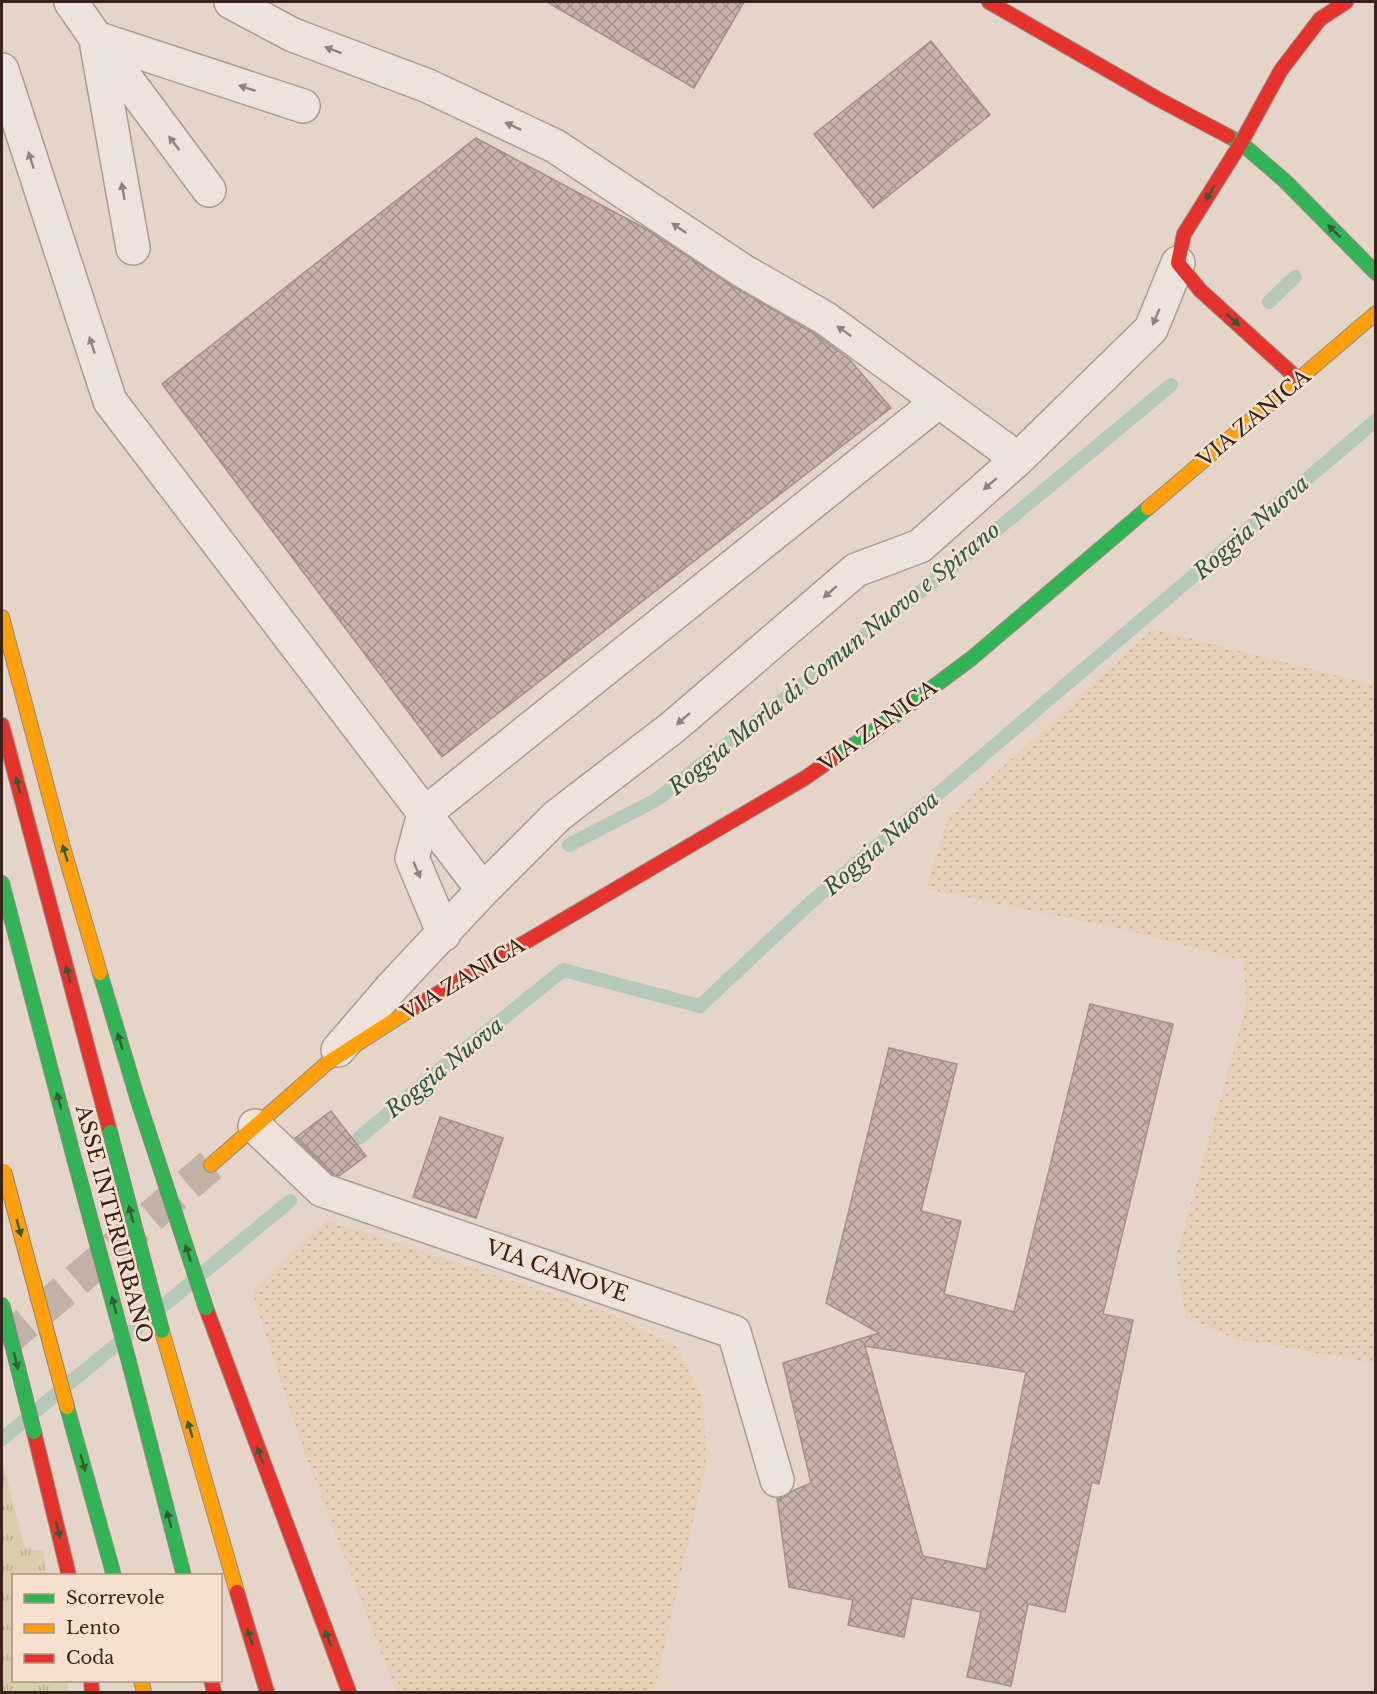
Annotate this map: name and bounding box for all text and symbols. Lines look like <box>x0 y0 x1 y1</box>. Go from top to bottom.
one-way arrow <box>324 45 342 54</box>
one-way arrow <box>238 82 256 92</box>
one-way arrow <box>504 122 521 131</box>
one-way arrow <box>168 136 180 152</box>
one-way arrow <box>26 151 35 169</box>
one-way arrow <box>118 181 127 200</box>
one-way arrow <box>1205 185 1216 201</box>
one-way arrow <box>671 222 687 234</box>
one-way arrow <box>1328 225 1342 239</box>
one-way arrow <box>1151 308 1161 326</box>
one-way arrow <box>1225 313 1240 326</box>
one-way arrow <box>836 326 851 338</box>
one-way arrow <box>87 336 96 354</box>
street label: VIA ZANICA <box>1191 363 1316 473</box>
water label: Roggia Nuova <box>1187 470 1315 586</box>
one-way arrow <box>983 477 998 490</box>
water label: Roggia Morla di Comun Nuovo e Spirano <box>662 516 1006 801</box>
one-way arrow <box>823 585 838 599</box>
street label: VIA ZANICA <box>813 674 943 778</box>
one-way arrow <box>676 712 691 725</box>
one-way arrow <box>13 776 22 794</box>
water label: Roggia Nuova <box>817 786 945 902</box>
one-way arrow <box>60 844 69 862</box>
one-way arrow <box>413 861 422 879</box>
street label: VIA ZANICA <box>396 932 530 1027</box>
one-way arrow <box>63 965 73 983</box>
water label: Roggia Nuova <box>379 1011 509 1124</box>
one-way arrow <box>115 1031 124 1049</box>
one-way arrow <box>54 1092 64 1110</box>
street label: ASSE INTERURBANO <box>69 1101 158 1346</box>
one-way arrow <box>126 1205 135 1223</box>
one-way arrow <box>15 1219 24 1237</box>
street label: VIA CANOVE <box>481 1234 632 1308</box>
one-way arrow <box>183 1244 192 1262</box>
one-way arrow <box>108 1296 118 1314</box>
one-way arrow <box>11 1351 21 1370</box>
one-way arrow <box>184 1420 194 1438</box>
one-way arrow <box>255 1446 264 1464</box>
one-way arrow <box>78 1454 88 1472</box>
one-way arrow <box>164 1510 174 1528</box>
one-way arrow <box>54 1521 64 1539</box>
legend <box>12 1574 222 1682</box>
text: Scorrevole <box>66 1587 165 1609</box>
text: Lento <box>66 1617 120 1639</box>
one-way arrow <box>245 1627 254 1645</box>
one-way arrow <box>323 1629 332 1647</box>
text: Coda <box>66 1647 114 1669</box>

